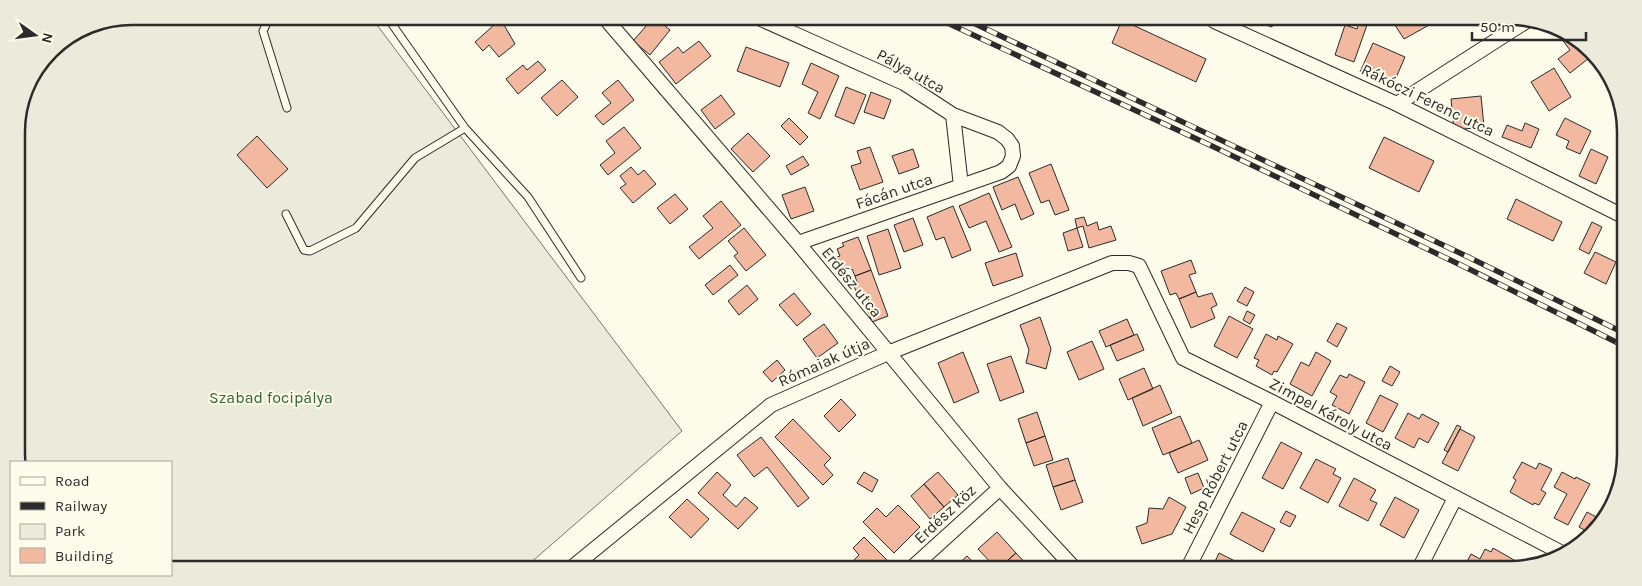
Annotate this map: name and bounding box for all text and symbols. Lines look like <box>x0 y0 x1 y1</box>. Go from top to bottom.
north arrow <box>10 10 60 60</box>
scale bar <box>1472 10 1586 42</box>
text: 50 m <box>1480 18 1515 36</box>
text: N <box>38 31 57 45</box>
street label: Pálya utca <box>874 45 948 97</box>
street label: Rákóczi Ferenc utca <box>1358 60 1498 140</box>
street label: Fácán utca <box>853 169 935 213</box>
street label: Erdész utca <box>818 243 886 321</box>
street label: Rómaiak útja <box>775 333 873 391</box>
street label: Zimpel Károly utca <box>1266 374 1396 454</box>
park label: Szabad focipálya <box>209 388 333 407</box>
street label: Hesp Róbert utca <box>1178 417 1252 537</box>
legend <box>10 461 172 576</box>
text: Road <box>55 472 90 490</box>
street label: Erdész köz <box>910 481 980 547</box>
text: Railway <box>55 497 107 515</box>
text: Park <box>55 522 85 540</box>
text: Building <box>55 547 113 565</box>

